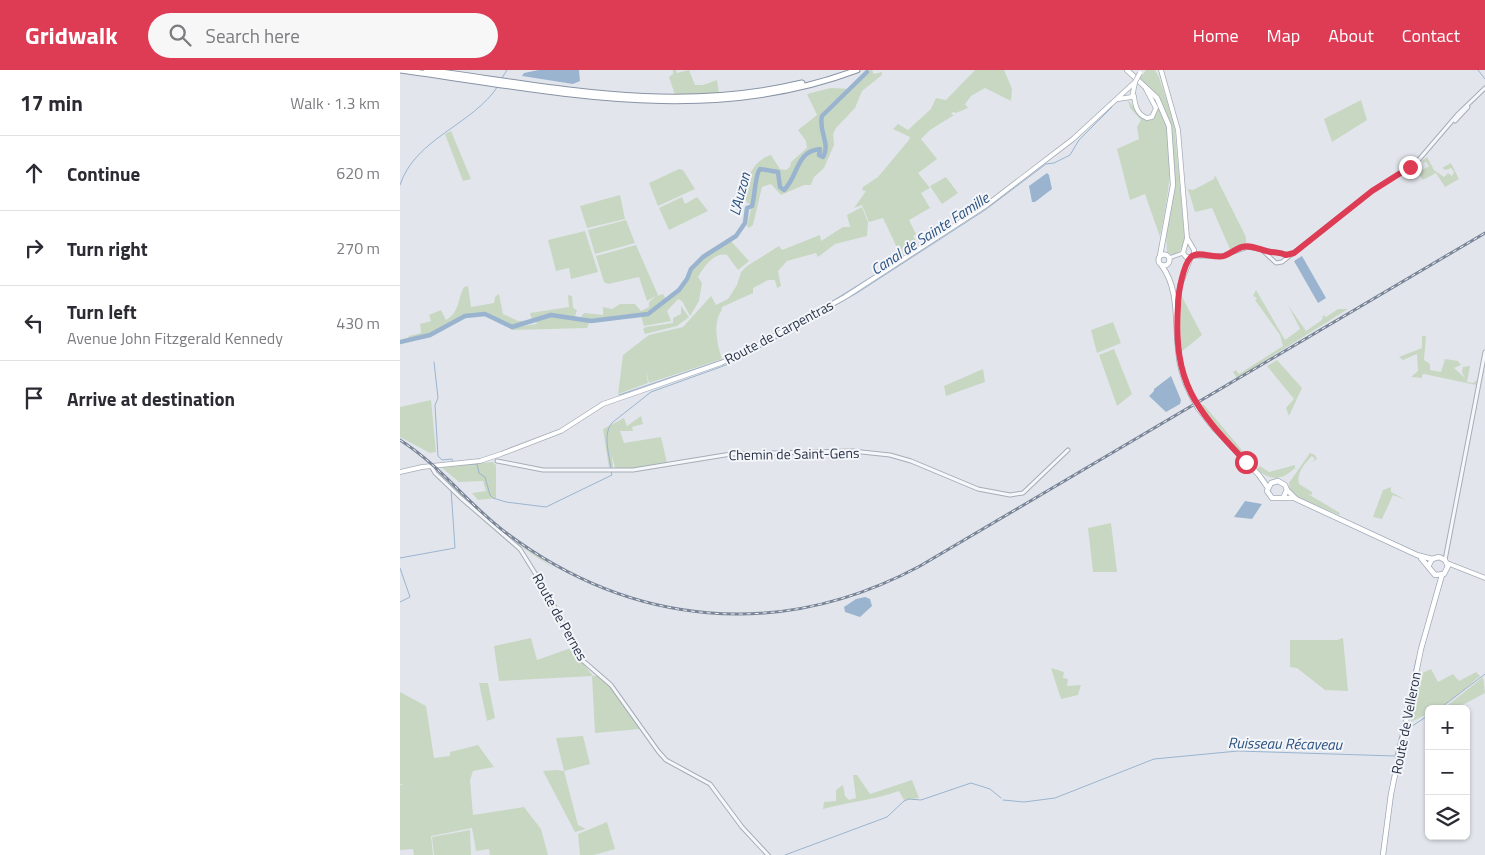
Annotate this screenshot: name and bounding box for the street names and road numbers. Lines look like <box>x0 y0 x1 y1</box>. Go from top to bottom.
street label: Route de Carpentras <box>721 294 837 369</box>
street label: Chemin de Saint-Gens <box>728 442 860 465</box>
street label: Route de Pernes <box>528 569 593 664</box>
street label: Route de Velleron <box>1385 670 1426 776</box>

